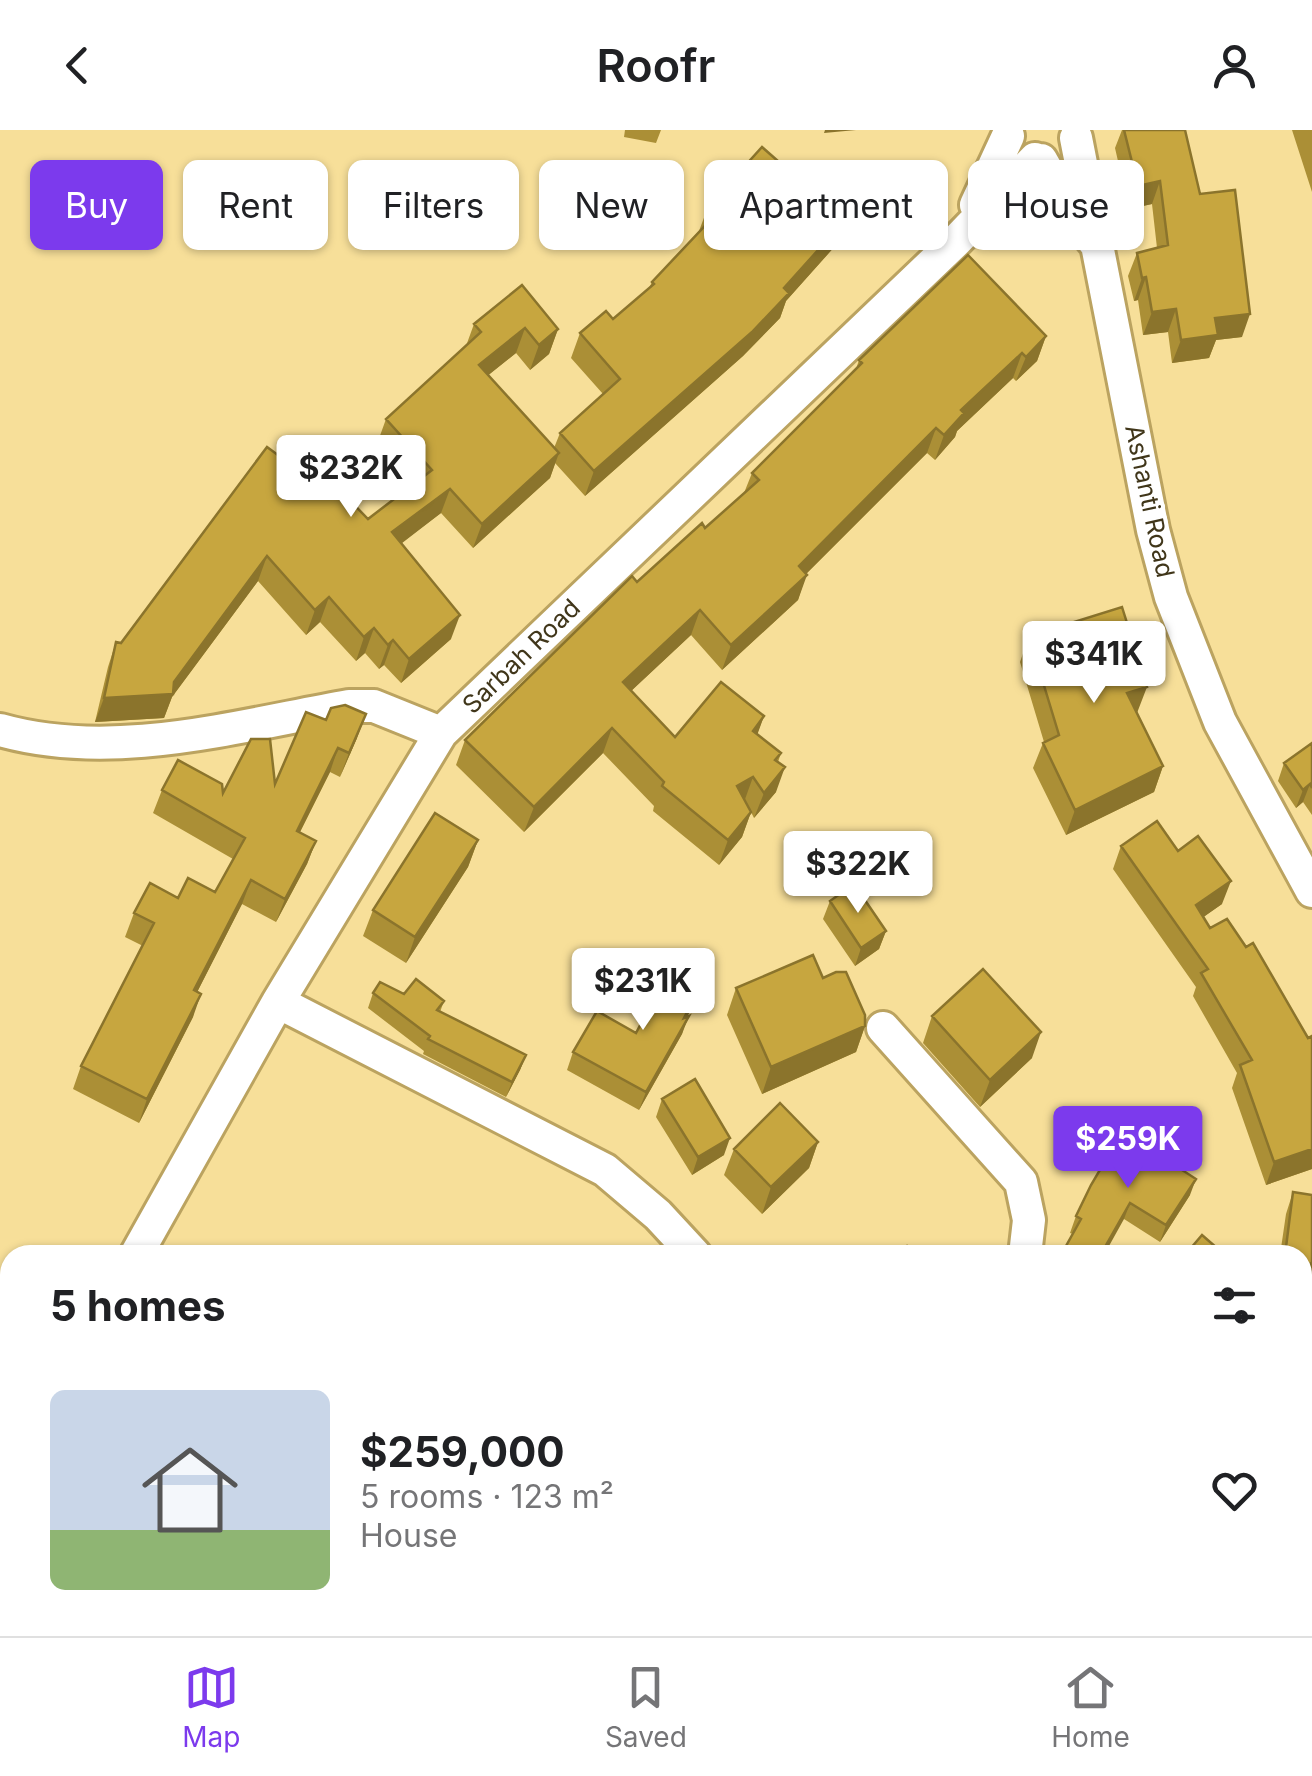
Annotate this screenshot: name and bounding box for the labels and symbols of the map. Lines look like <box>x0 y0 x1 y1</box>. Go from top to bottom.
street label: Ashanti Road <box>1119 422 1181 580</box>
pin: $232K <box>281 435 421 520</box>
street label: Sarbah Road <box>456 593 586 719</box>
pin: $341K <box>1024 621 1164 706</box>
pin: $322K <box>788 831 928 916</box>
pin: $231K <box>573 948 713 1033</box>
pin: $259K <box>1058 1106 1198 1191</box>

